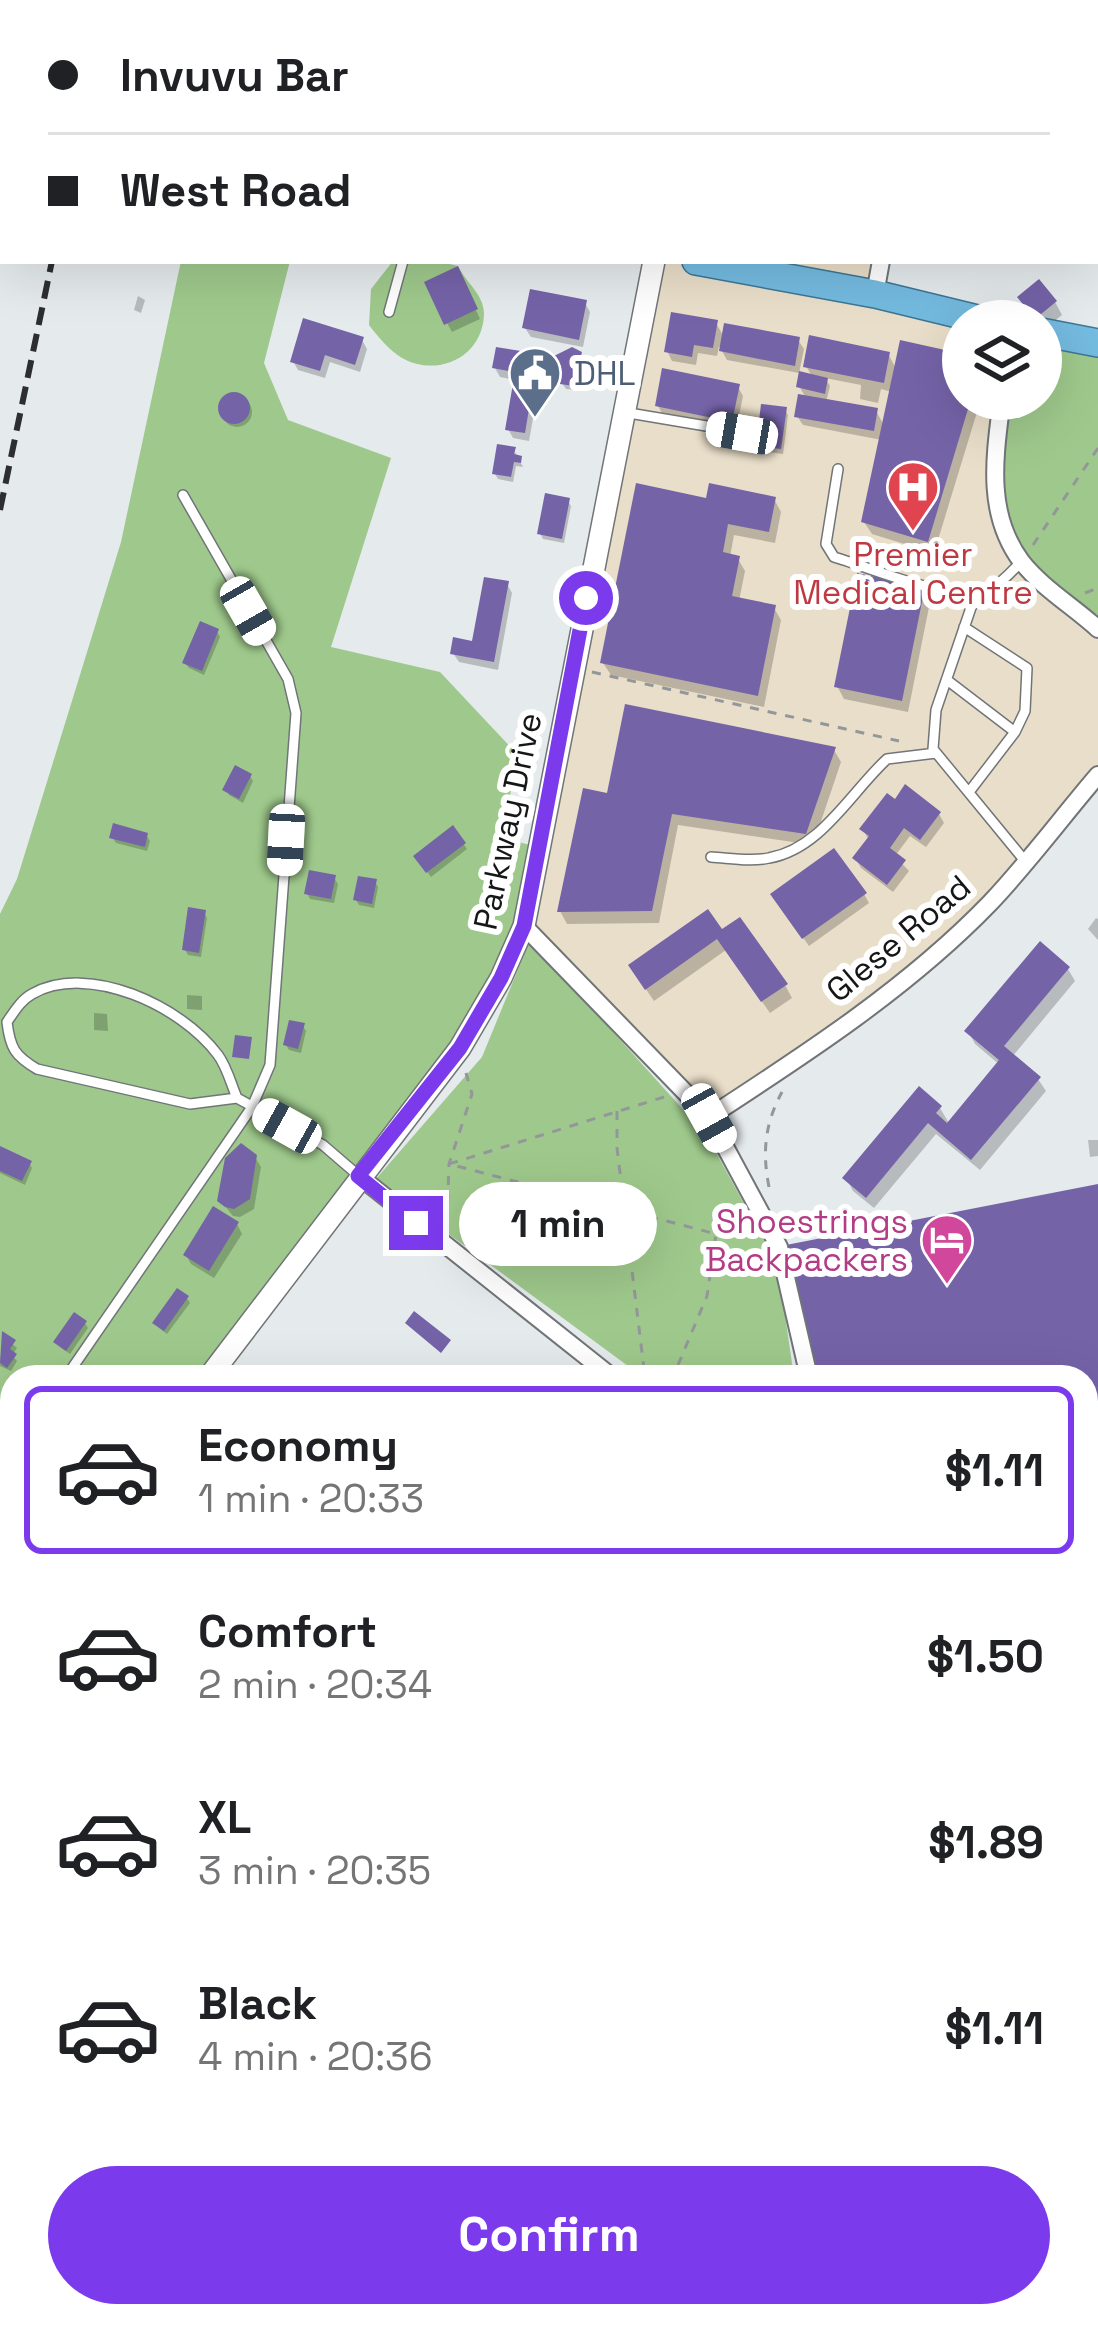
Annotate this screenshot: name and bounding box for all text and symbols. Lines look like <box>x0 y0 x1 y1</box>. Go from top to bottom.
text: Invuvu Bar <box>120 47 349 104</box>
text: West Road <box>120 162 351 219</box>
map controls <box>942 300 1062 420</box>
button: layers <box>942 300 1062 420</box>
public building icon: DHL <box>507 345 563 419</box>
place label: DHL <box>574 353 636 395</box>
car <box>703 409 781 457</box>
hospital icon: Premier Medical Centre <box>885 459 941 533</box>
place label: Premier Medical Centre <box>793 534 1033 614</box>
car <box>214 571 282 651</box>
route start <box>559 571 613 625</box>
street label: Parkway Drive <box>464 709 552 934</box>
car <box>266 803 306 877</box>
street label: Glese Road <box>818 866 979 1011</box>
car <box>676 1078 742 1158</box>
car <box>247 1093 327 1159</box>
callout: 1 min <box>458 1181 656 1265</box>
route end <box>389 1196 443 1250</box>
text: 1 min <box>510 1199 606 1248</box>
place label: Shoestrings Backpackers <box>705 1201 908 1281</box>
hotel icon: Shoestrings Backpackers <box>919 1212 975 1286</box>
icon: car <box>54 1416 162 1524</box>
text: Economy <box>198 1417 398 1474</box>
text: $1.11 <box>945 1442 1044 1499</box>
text: 1 min · 20:33 <box>198 1474 424 1523</box>
icon: car <box>54 1602 162 1710</box>
text: Comfort <box>198 1603 377 1660</box>
text: $1.50 <box>927 1628 1044 1685</box>
text: 2 min · 20:34 <box>198 1660 432 1709</box>
icon: car <box>54 1788 162 1896</box>
text: XL <box>198 1789 251 1846</box>
text: $1.89 <box>928 1814 1044 1871</box>
text: 3 min · 20:35 <box>198 1846 431 1895</box>
icon: car <box>54 1974 162 2082</box>
text: Black <box>198 1975 317 2032</box>
text: $1.11 <box>945 2000 1044 2057</box>
text: 4 min · 20:36 <box>198 2032 433 2081</box>
button: Confirm <box>48 2166 1050 2304</box>

